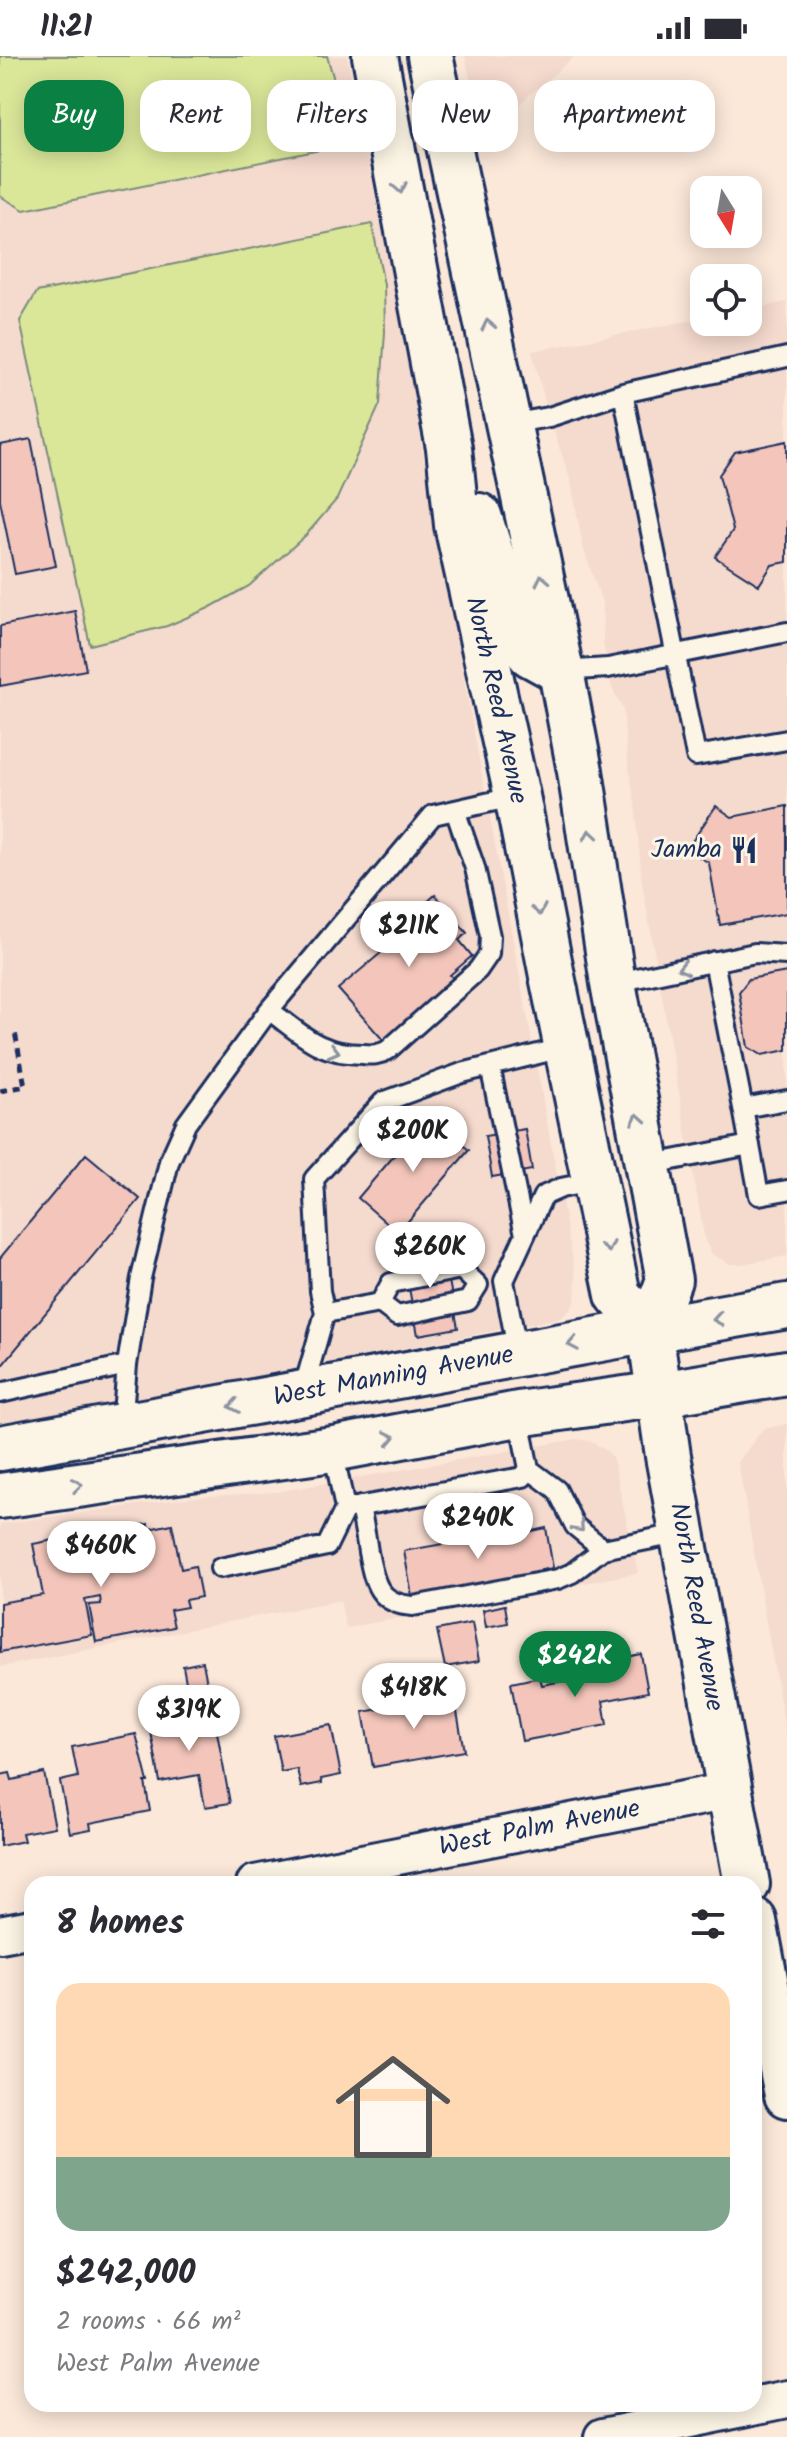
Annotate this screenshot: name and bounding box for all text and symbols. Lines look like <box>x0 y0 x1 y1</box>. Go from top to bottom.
text: 11:21 <box>40 4 92 52</box>
chip: Buy <box>24 80 124 152</box>
chip: Rent <box>140 80 251 152</box>
chip: Filters <box>267 80 396 152</box>
chip: New <box>412 80 518 152</box>
chip: Apartment <box>534 80 715 152</box>
north arrow <box>690 176 762 248</box>
map controls <box>690 176 762 336</box>
one-way arrow <box>390 181 407 194</box>
button: locate <box>690 264 762 336</box>
one-way arrow <box>480 319 497 333</box>
one-way arrow <box>534 573 551 587</box>
street label: North Reed Avenue <box>453 593 539 808</box>
one-way arrow <box>582 828 599 842</box>
place label: Jamba <box>651 829 722 871</box>
restaurant icon: Jamba <box>729 835 759 865</box>
pin: $211K <box>353 901 465 969</box>
one-way arrow <box>529 903 546 917</box>
text: $211K <box>378 906 440 948</box>
one-way arrow <box>676 959 690 976</box>
one-way arrow <box>327 1041 340 1058</box>
pin: $200K <box>357 1106 469 1174</box>
text: $200K <box>377 1111 449 1153</box>
one-way arrow <box>631 1112 648 1126</box>
pin: $260K <box>374 1222 486 1290</box>
text: $260K <box>393 1227 467 1269</box>
one-way arrow <box>599 1240 616 1253</box>
one-way arrow <box>712 1310 725 1327</box>
street label: West Manning Avenue <box>270 1334 517 1419</box>
one-way arrow <box>566 1334 580 1351</box>
one-way arrow <box>228 1397 241 1414</box>
one-way arrow <box>383 1431 396 1448</box>
one-way arrow <box>70 1477 84 1494</box>
pin: $240K <box>422 1493 534 1561</box>
text: $240K <box>441 1498 515 1540</box>
street label: North Reed Avenue <box>657 1499 735 1715</box>
one-way arrow <box>570 1518 585 1532</box>
pin: $460K <box>45 1521 157 1589</box>
text: $460K <box>65 1526 137 1568</box>
pin: $242K <box>519 1631 631 1699</box>
text: $242K <box>537 1636 613 1678</box>
pin: $418K <box>358 1663 470 1731</box>
text: $418K <box>380 1668 448 1710</box>
pin: $319K <box>133 1685 245 1753</box>
text: $319K <box>156 1690 222 1732</box>
street label: West Palm Avenue <box>435 1788 644 1868</box>
text: 8 homes <box>56 1897 184 1951</box>
icon: filters <box>686 1902 730 1946</box>
icon: home <box>321 2035 465 2179</box>
text: $242,000 <box>56 2247 196 2301</box>
text: 2 rooms · 66 m² <box>56 2301 241 2343</box>
text: West Palm Avenue <box>56 2343 260 2385</box>

